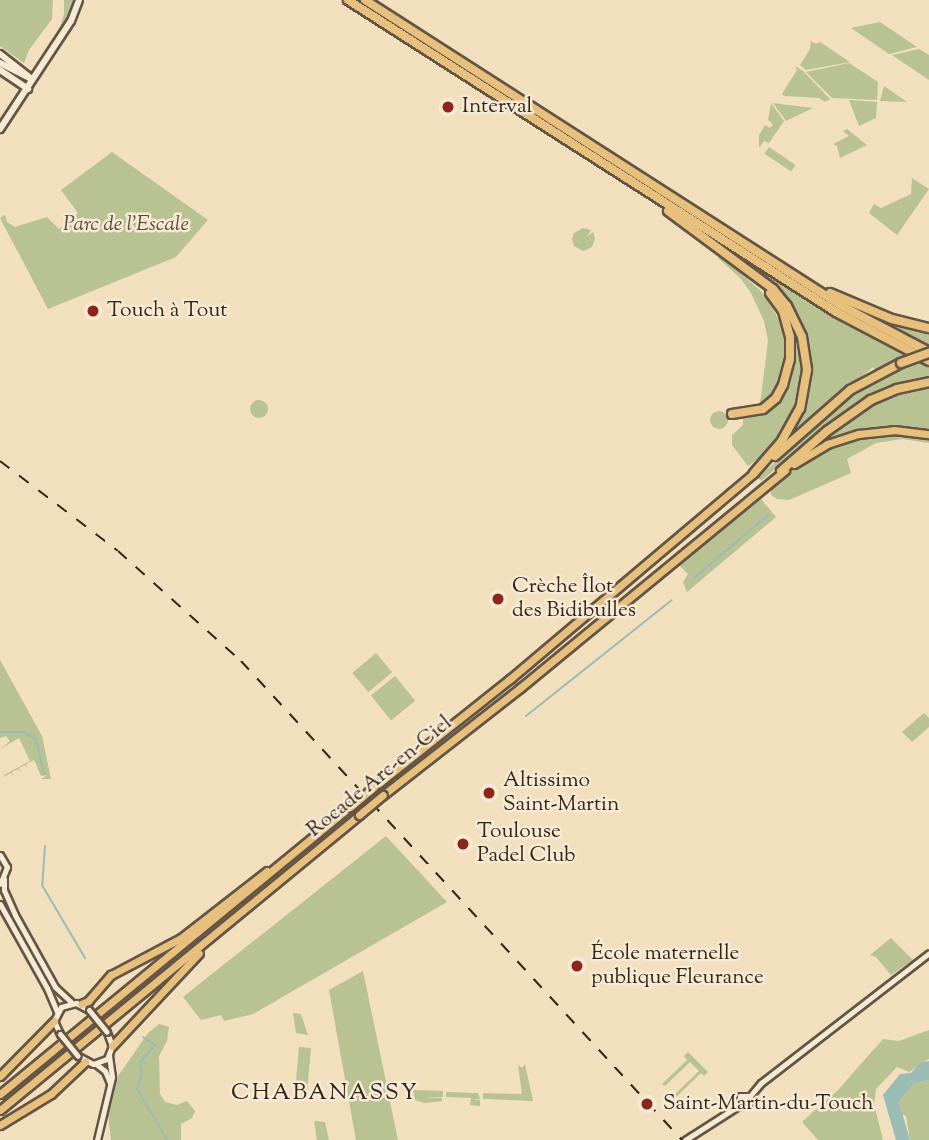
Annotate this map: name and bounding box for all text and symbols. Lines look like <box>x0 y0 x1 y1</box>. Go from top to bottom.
place label: Interval <box>462 94 532 120</box>
marker: Interval <box>440 99 456 115</box>
park label: Parc de l’Escale <box>63 212 189 238</box>
place label: Touch à Tout <box>107 298 228 324</box>
marker: Touch à Tout <box>85 303 101 319</box>
place label: Crèche Îlot des Bidibulles <box>512 574 636 624</box>
marker: Crèche Îlot des Bidibulles <box>490 591 506 607</box>
street label: Rocade Arc-en-Ciel <box>302 711 458 843</box>
place label: Altissimo Saint-Martin <box>503 768 619 818</box>
marker: Altissimo Saint-Martin <box>481 785 497 801</box>
place label: Toulouse Padel Club <box>477 819 576 869</box>
marker: Toulouse Padel Club <box>455 836 471 852</box>
place label: École maternelle publique Fleurance <box>591 941 764 991</box>
marker: École maternelle publique Fleurance <box>569 958 585 974</box>
district label: CHABANASSY <box>232 1080 418 1108</box>
place label: Saint-Martin-du-Touch <box>663 1091 874 1117</box>
marker: Saint-Martin-du-Touch <box>637 1094 657 1114</box>

